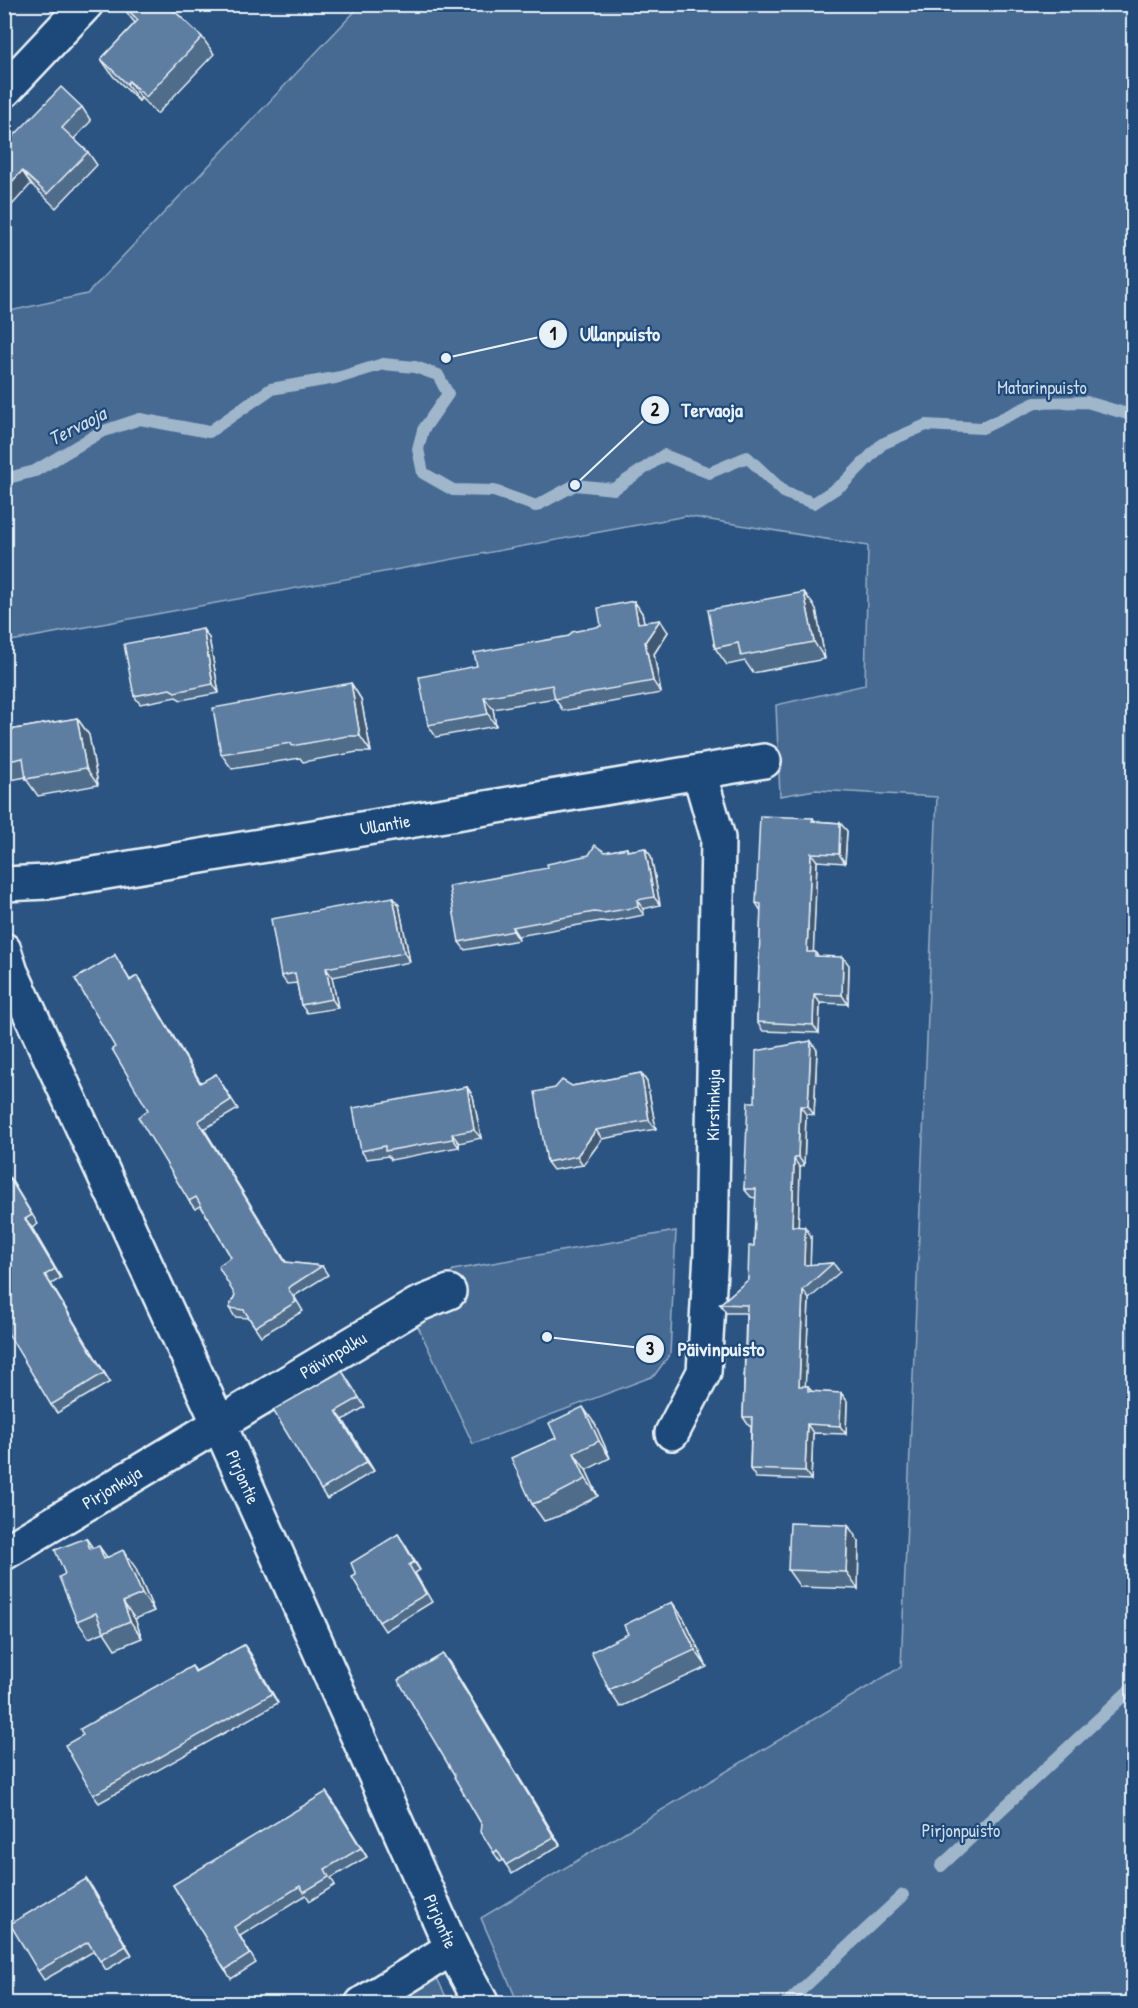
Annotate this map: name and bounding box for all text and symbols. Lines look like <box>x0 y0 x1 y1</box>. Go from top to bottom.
callout: Ullanpuisto <box>538 315 672 353</box>
text: Ullanpuisto <box>580 320 660 348</box>
text: 1 <box>550 321 557 346</box>
park label: Matarinpuisto <box>997 375 1087 400</box>
callout: Tervaoja <box>640 391 755 429</box>
text: Tervaoja <box>680 396 743 423</box>
text: 2 <box>651 397 660 422</box>
water label: Tervaoja <box>43 399 112 452</box>
street label: Ullantie <box>358 808 412 841</box>
street label: Kirstinkuja <box>700 1069 726 1141</box>
street label: Päivinpolku <box>295 1325 371 1385</box>
callout: Päivinpuisto <box>635 1330 776 1368</box>
text: Päivinpuisto <box>677 1335 765 1363</box>
text: 3 <box>646 1336 654 1361</box>
street label: Pirjontie <box>220 1446 266 1508</box>
street label: Pirjonkuja <box>77 1460 146 1515</box>
park label: Pirjonpuisto <box>922 1818 1000 1843</box>
street label: Pirjontie <box>418 1890 464 1952</box>

